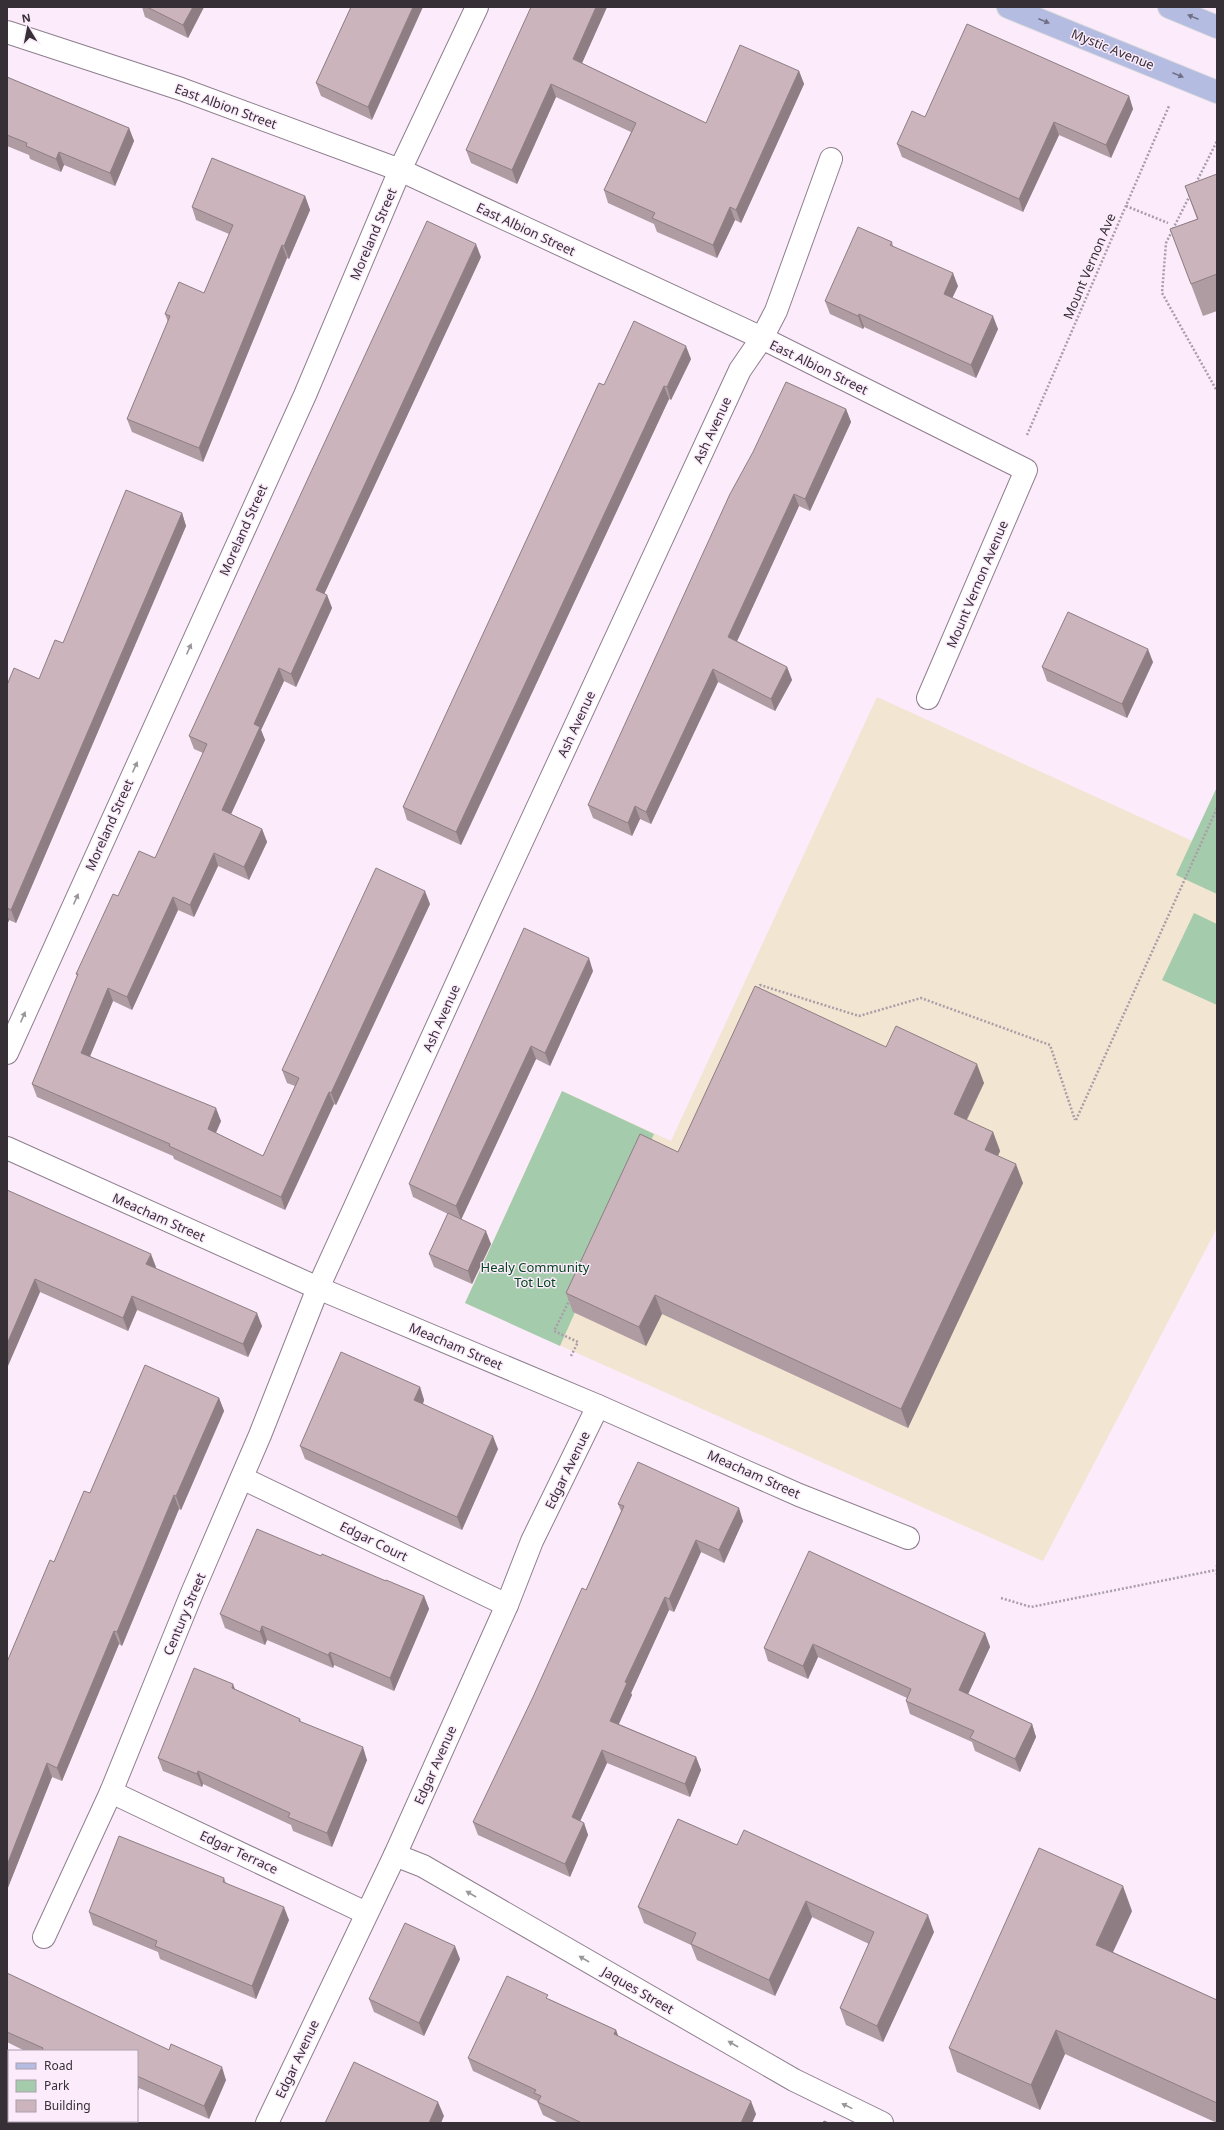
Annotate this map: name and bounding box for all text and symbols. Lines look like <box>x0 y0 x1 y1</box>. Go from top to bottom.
north arrow <box>8 8 48 48</box>
text: N <box>20 9 32 26</box>
one-way arrow <box>1186 13 1198 19</box>
one-way arrow <box>1039 19 1051 25</box>
street label: Mystic Avenue <box>1069 24 1157 74</box>
one-way arrow <box>1172 72 1183 78</box>
street label: East Albion Street <box>172 79 280 133</box>
street label: Moreland Street <box>345 185 401 283</box>
street label: East Albion Street <box>474 198 579 260</box>
street label: Mount Vernon Ave <box>1059 210 1119 322</box>
street label: East Albion Street <box>767 335 871 399</box>
street label: Ash Avenue <box>689 394 735 466</box>
street label: Moreland Street <box>215 481 271 579</box>
street label: Mount Vernon Avenue <box>942 517 1012 651</box>
one-way arrow <box>186 643 192 655</box>
street label: Ash Avenue <box>553 688 599 760</box>
one-way arrow <box>132 762 138 773</box>
street label: Moreland Street <box>81 776 137 874</box>
one-way arrow <box>73 893 79 904</box>
street label: Ash Avenue <box>418 982 464 1054</box>
one-way arrow <box>20 1012 26 1023</box>
street label: Meacham Street <box>110 1188 209 1246</box>
park label: Healy Community Tot Lot <box>481 1258 590 1291</box>
street label: Meacham Street <box>407 1318 506 1374</box>
street label: Edgar Avenue <box>540 1428 594 1512</box>
street label: Meacham Street <box>705 1445 804 1503</box>
street label: Edgar Court <box>337 1517 411 1565</box>
street label: Century Street <box>159 1570 210 1658</box>
street label: Edgar Avenue <box>410 1723 460 1807</box>
street label: Edgar Terrace <box>197 1826 281 1878</box>
one-way arrow <box>465 1890 477 1897</box>
one-way arrow <box>578 1955 590 1962</box>
street label: Jaques Street <box>597 1961 677 2018</box>
street label: Edgar Avenue <box>271 2017 323 2101</box>
one-way arrow <box>727 2041 739 2048</box>
legend <box>8 2050 138 2122</box>
text: Road <box>44 2057 73 2074</box>
text: Park <box>44 2077 70 2094</box>
text: Building <box>44 2097 91 2114</box>
one-way arrow <box>841 2103 853 2109</box>

